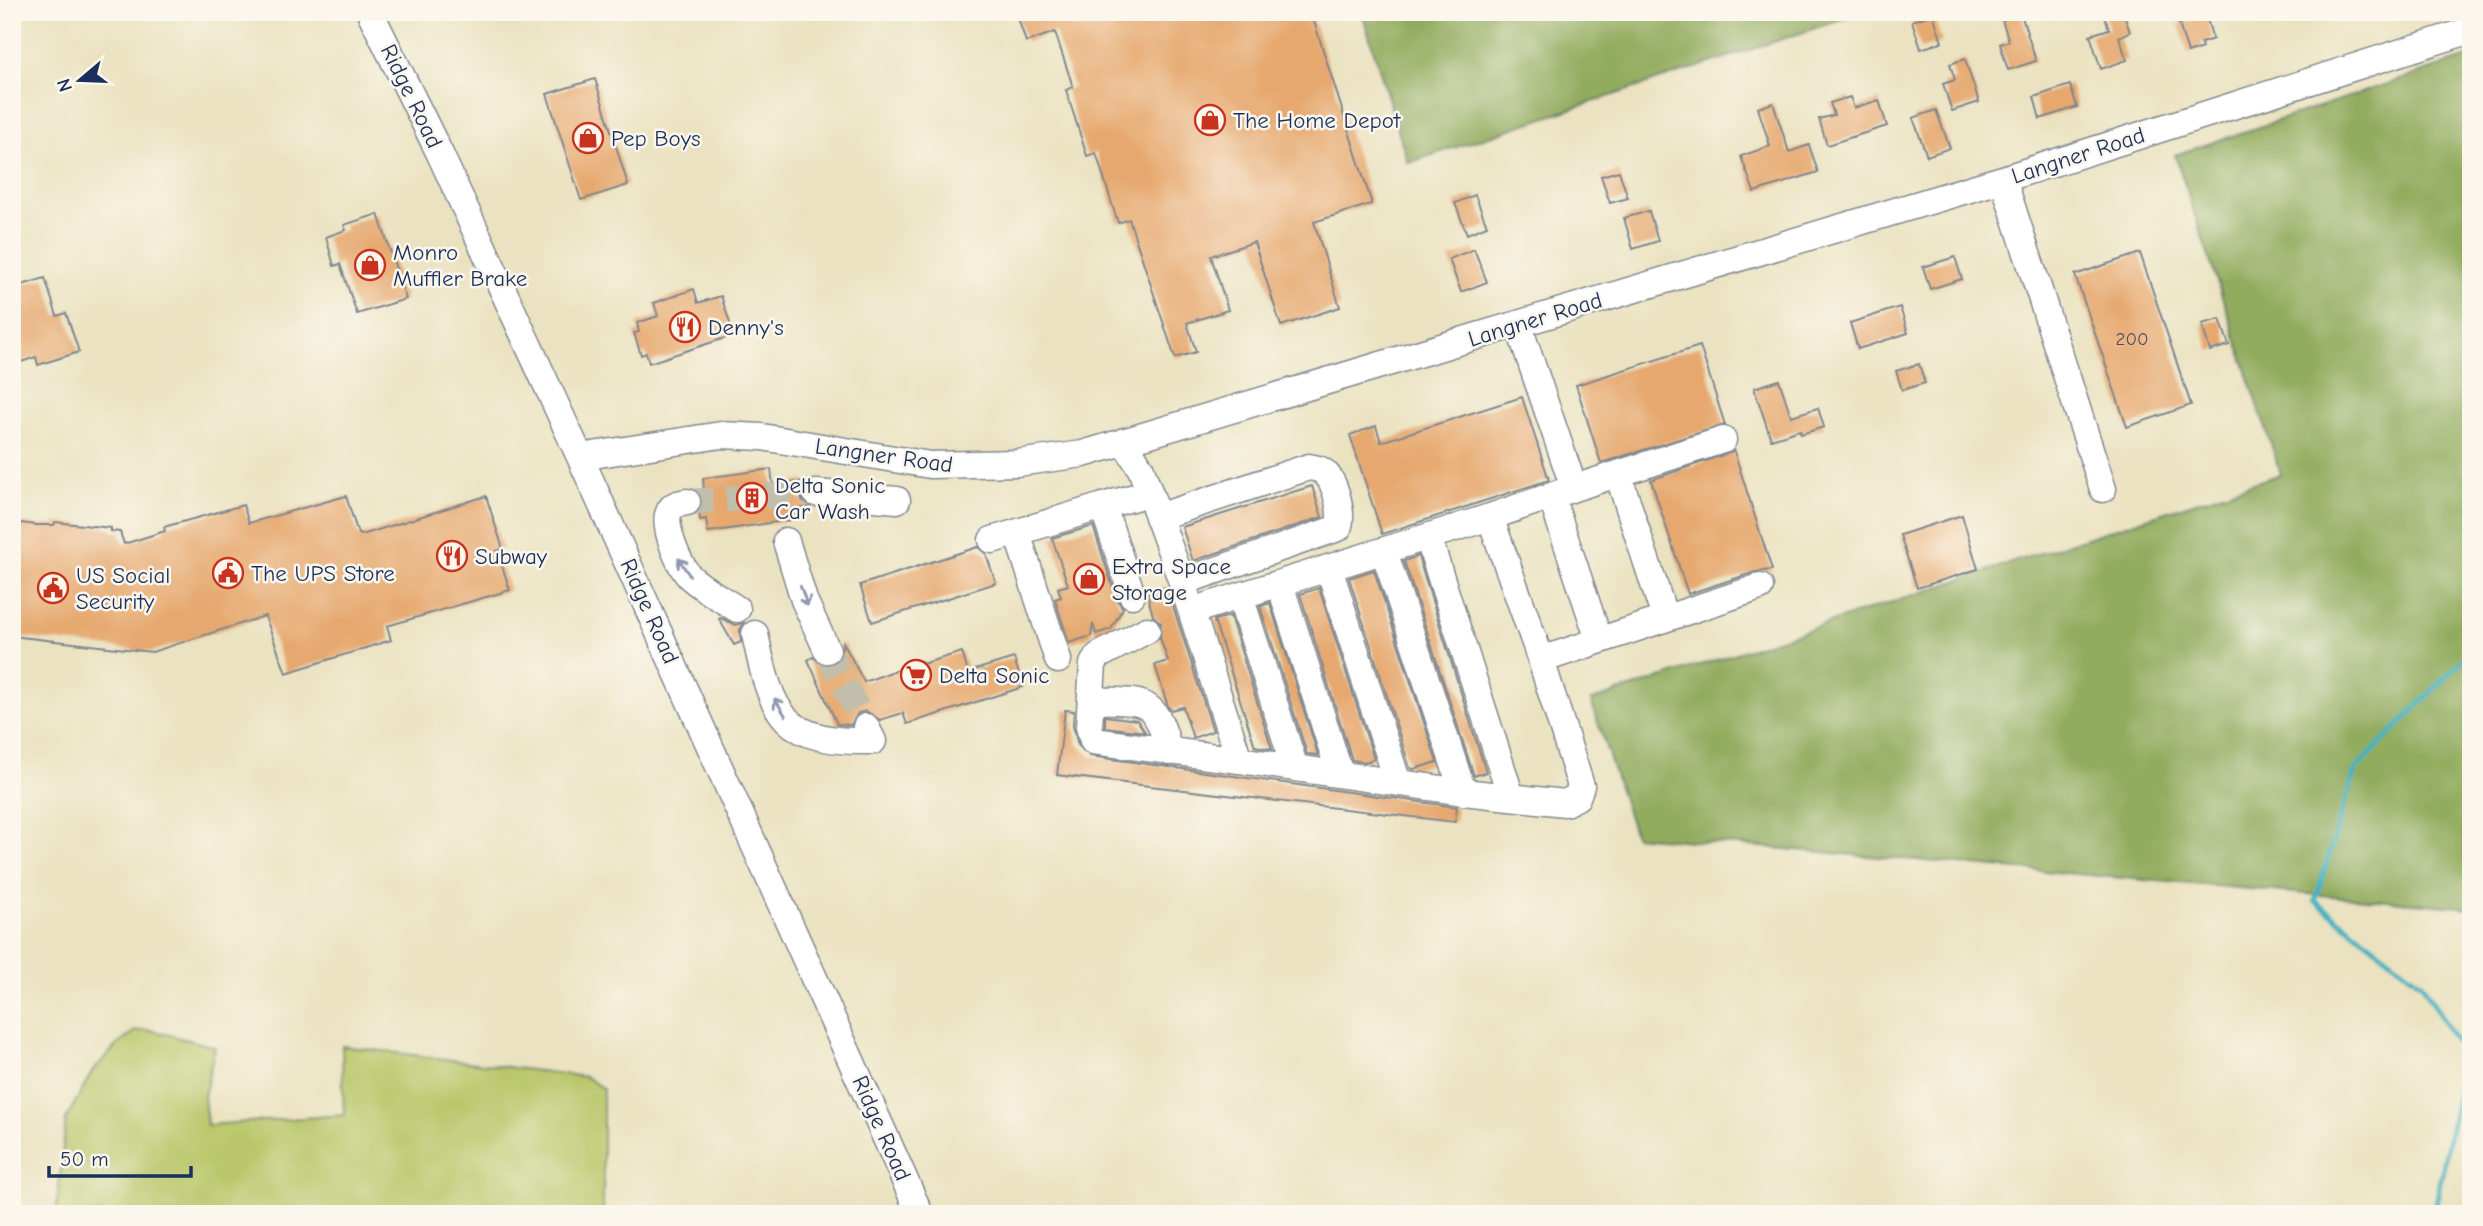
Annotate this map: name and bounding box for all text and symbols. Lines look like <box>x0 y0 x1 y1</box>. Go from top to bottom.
street label: Ridge Road <box>375 40 448 153</box>
north arrow <box>46 46 116 116</box>
text: N <box>52 76 77 95</box>
shop icon: The Home Depot <box>1193 103 1227 137</box>
place label: The Home Depot <box>1233 107 1402 134</box>
shop icon: Pep Boys <box>571 121 605 155</box>
street label: Langner Road <box>2008 121 2148 190</box>
place label: Pep Boys <box>611 125 701 152</box>
place label: Monro Muffler Brake <box>393 239 527 292</box>
shop icon: Monro Muffler Brake <box>353 248 387 282</box>
street label: Langner Road <box>1465 286 1605 353</box>
restaurant icon: Denny's <box>668 310 702 344</box>
place label: Denny's <box>708 314 784 341</box>
house number: 200 <box>2115 328 2149 350</box>
street label: Langner Road <box>813 432 954 479</box>
place label: Delta Sonic Car Wash <box>775 472 885 525</box>
building icon: Delta Sonic Car Wash <box>735 481 769 515</box>
restaurant icon: Subway <box>435 539 469 573</box>
place label: Subway <box>475 543 548 570</box>
place label: Extra Space Storage <box>1112 553 1231 606</box>
street label: Ridge Road <box>614 554 685 668</box>
public building icon: The UPS Store <box>211 556 245 590</box>
one-way arrow <box>677 558 691 578</box>
place label: The UPS Store <box>251 560 395 587</box>
place label: US Social Security <box>76 562 170 615</box>
shop icon: Extra Space Storage <box>1072 562 1106 596</box>
public building icon: US Social Security <box>36 571 70 605</box>
one-way arrow <box>799 585 811 607</box>
supermarket icon: Delta Sonic <box>899 658 933 692</box>
place label: Delta Sonic <box>939 662 1049 689</box>
one-way arrow <box>772 698 786 718</box>
street label: Ridge Road <box>846 1071 917 1185</box>
scale bar <box>49 1135 191 1179</box>
text: 50 m <box>60 1147 109 1171</box>

